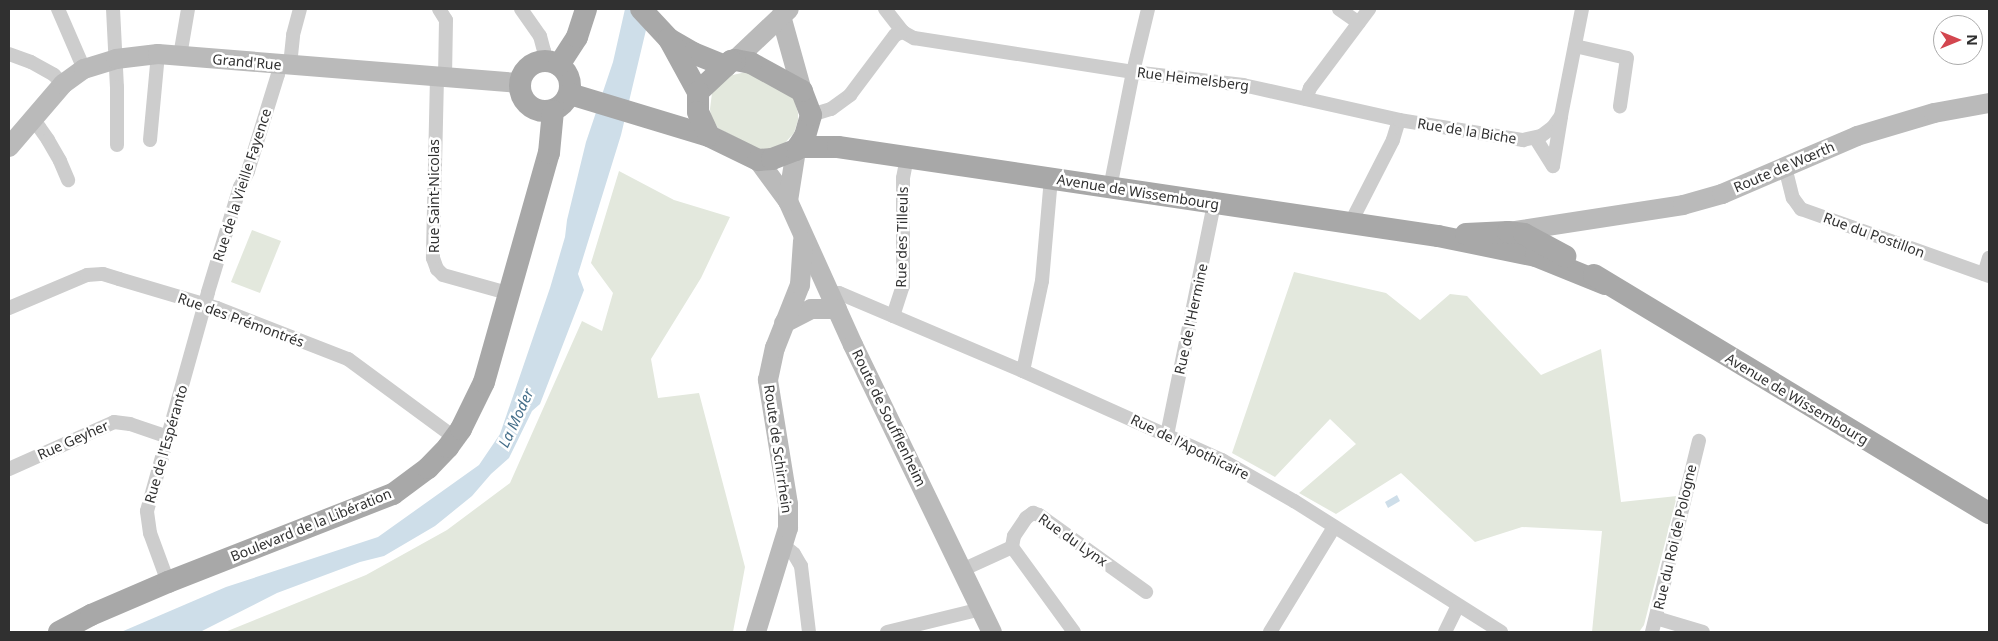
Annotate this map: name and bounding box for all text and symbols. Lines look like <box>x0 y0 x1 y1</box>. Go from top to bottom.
north arrow <box>1933 15 1983 65</box>
text: N <box>1963 34 1982 46</box>
street label: Grand'Rue <box>212 51 282 73</box>
street label: Rue Heimelsberg <box>1136 64 1250 94</box>
street label: Rue de la Vieille Fayence <box>209 106 275 264</box>
street label: Rue de la Biche <box>1416 115 1518 147</box>
street label: Route de Wœrth <box>1731 138 1837 196</box>
street label: Rue Saint-Nicolas <box>426 139 442 253</box>
street label: Avenue de Wissembourg <box>1056 171 1220 213</box>
street label: Rue des Tilleuls <box>893 186 911 288</box>
street label: Rue du Postillon <box>1821 209 1927 261</box>
street label: Rue de l'Hermine <box>1171 262 1211 376</box>
street label: Rue des Prémontrés <box>176 289 306 351</box>
street label: Route de Soufflenheim <box>848 347 930 489</box>
street label: Avenue de Wissembourg <box>1722 350 1872 448</box>
street label: Rue de l'Espéranto <box>141 383 191 505</box>
street label: Route de Schirrhein <box>761 384 795 514</box>
water label: La Moder <box>495 386 537 450</box>
street label: Rue de l'Apothicaire <box>1128 411 1252 483</box>
street label: Rue Geyher <box>35 417 111 463</box>
street label: Rue du Roi de Pologne <box>1650 463 1700 611</box>
street label: Boulevard de la Libération <box>228 485 394 565</box>
street label: Rue du Lynx <box>1035 510 1111 570</box>

